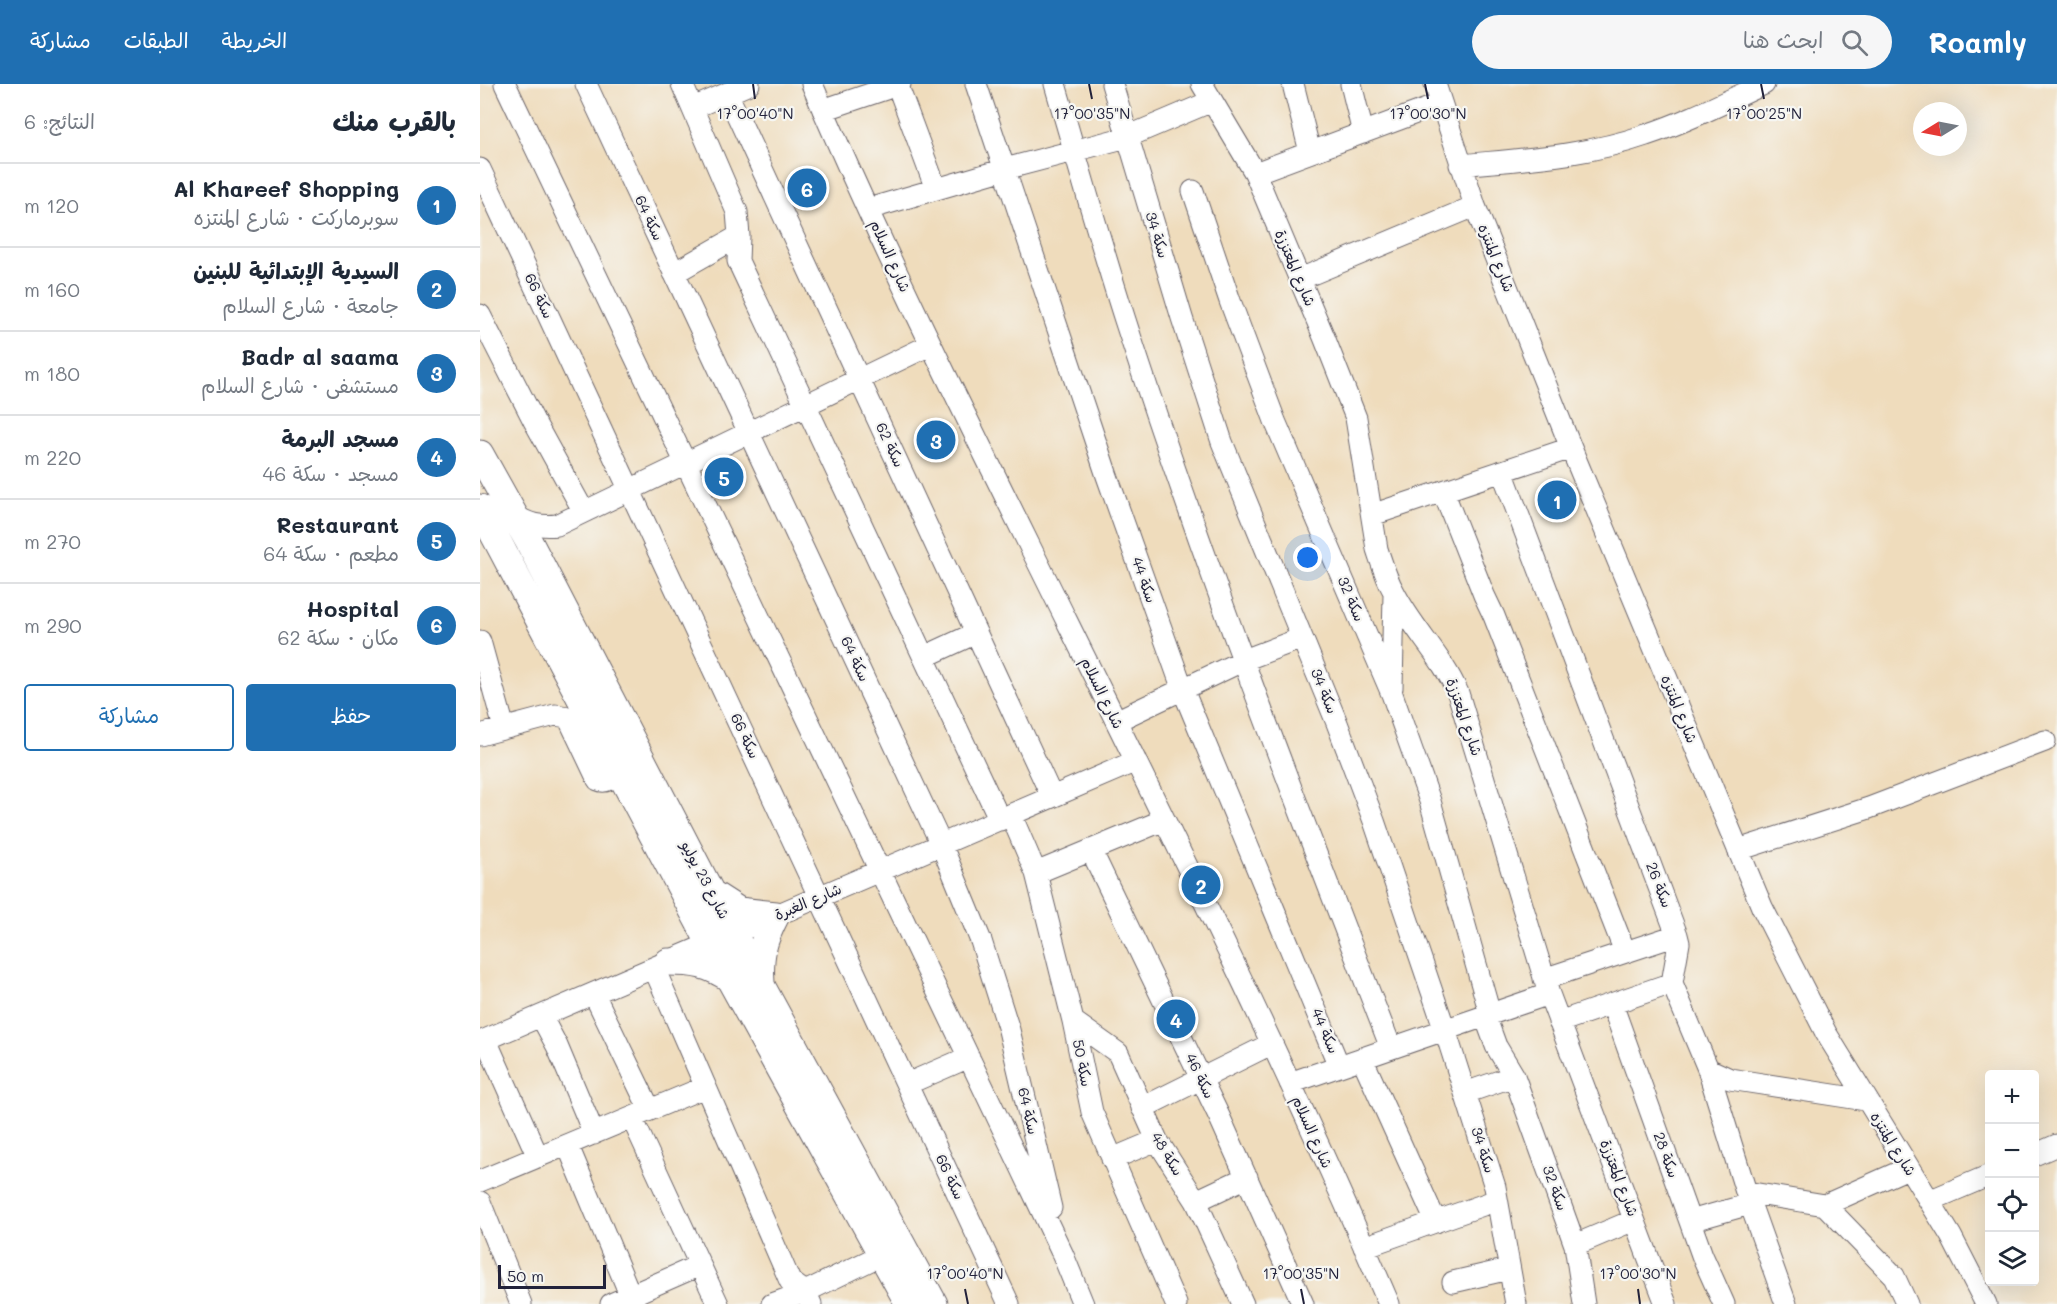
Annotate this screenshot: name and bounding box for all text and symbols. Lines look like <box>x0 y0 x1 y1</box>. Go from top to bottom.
search box <box>1472 15 1892 69</box>
text: Roamly <box>1928 24 2027 60</box>
text: ابحث هنا <box>1743 25 1823 54</box>
text: مشاركة <box>30 26 91 53</box>
text: الطبقات <box>124 26 189 53</box>
text: الخريطة <box>222 26 287 53</box>
icon: search <box>1838 26 1871 59</box>
north arrow <box>1913 102 1967 156</box>
text: 17°00'40"N <box>716 103 794 123</box>
text: 17°00'35"N <box>1054 103 1130 123</box>
text: 17°00'30"N <box>1389 103 1467 123</box>
text: 17°00'25"N <box>1726 103 1802 123</box>
text: بالقرب منك <box>333 104 456 138</box>
text: النتائج: 6 <box>24 108 95 134</box>
pin: 6 <box>788 166 826 210</box>
text: Al Khareef Shopping <box>173 174 399 203</box>
text: 120 m <box>24 192 79 218</box>
text: 1 <box>432 192 441 218</box>
street label: سكة 64 <box>631 192 669 243</box>
text: سوبرماركت · شارع المنتزه <box>194 204 399 230</box>
street label: سكة 34 <box>1141 209 1174 260</box>
street label: شارع السلام <box>864 216 916 296</box>
street label: شارع المنتزه <box>1473 220 1520 295</box>
street label: شارع المعتززة <box>1270 226 1321 309</box>
text: السيدية الإبتدائية للبنين <box>193 256 399 285</box>
street label: سكة 66 <box>521 270 559 322</box>
text: 160 m <box>24 276 80 302</box>
text: 2 <box>431 276 442 302</box>
text: جامعة · شارع السلام <box>222 292 399 318</box>
text: Badr al saama <box>241 342 399 371</box>
text: 180 m <box>24 360 80 386</box>
text: 3 <box>431 360 443 386</box>
text: مستشفى · شارع السلام <box>201 372 399 398</box>
pin: 3 <box>916 418 956 462</box>
street label: سكة 62 <box>872 419 910 470</box>
text: مسجد البرمة <box>281 424 399 453</box>
text: 220 m <box>24 444 81 470</box>
text: 4 <box>430 444 443 470</box>
pin: 5 <box>704 454 744 500</box>
text: مسجد · سكة 46 <box>263 460 399 486</box>
pin: 1 <box>1538 478 1576 522</box>
text: Restaurant <box>276 510 399 539</box>
text: 270 m <box>24 528 81 554</box>
text: 5 <box>431 528 442 554</box>
text: مطعم · سكة 64 <box>263 540 399 566</box>
your location <box>1293 543 1322 572</box>
street label: سكة 44 <box>1128 554 1162 605</box>
street label: سكة 32 <box>1334 573 1370 624</box>
text: Hospital <box>306 594 399 623</box>
text: 290 m <box>24 612 82 638</box>
text: 6 <box>430 612 443 638</box>
text: مكان · سكة 62 <box>277 624 399 650</box>
street label: سكة 64 <box>837 633 875 684</box>
street label: شارع السلام <box>1075 653 1129 733</box>
street label: سكة 34 <box>1307 665 1343 716</box>
street label: شارع المنتزه <box>1656 671 1703 746</box>
street label: شارع المعتززة <box>1441 675 1488 759</box>
button: مشاركة <box>24 684 234 751</box>
button: حفظ <box>246 684 456 751</box>
street label: سكة 66 <box>727 710 765 762</box>
street label: شارع 23 يوليو <box>676 836 735 923</box>
street label: سكة 26 <box>1642 859 1678 910</box>
pin: 2 <box>1182 862 1220 908</box>
street label: شارع الغبرة <box>771 878 845 925</box>
pin: 4 <box>1156 996 1196 1042</box>
street label: سكة 44 <box>1307 1005 1344 1056</box>
street label: سكة 50 <box>1069 1037 1097 1088</box>
street label: سكة 46 <box>1181 1050 1220 1101</box>
map controls <box>1985 1070 2039 1286</box>
button: + <box>1985 1070 2039 1124</box>
street label: سكة 64 <box>1014 1085 1044 1136</box>
street label: شارع السلام <box>1286 1092 1338 1172</box>
street label: شارع المنتزه <box>1865 1108 1921 1180</box>
street label: سكة 34 <box>1467 1124 1501 1175</box>
button: − <box>1985 1124 2039 1178</box>
street label: سكة 48 <box>1147 1128 1189 1179</box>
street label: سكة 28 <box>1649 1129 1684 1180</box>
street label: شارع المعتززة <box>1595 1136 1644 1219</box>
street label: سكة 66 <box>932 1151 970 1203</box>
street label: سكة 32 <box>1539 1162 1573 1213</box>
button: locate <box>1985 1178 2039 1232</box>
button: layers <box>1985 1232 2039 1286</box>
scale bar <box>498 1262 606 1290</box>
text: 17°00'40"N <box>926 1263 1004 1283</box>
text: 17°00'35"N <box>1263 1263 1339 1283</box>
text: 17°00'30"N <box>1599 1263 1677 1283</box>
text: 50 m <box>507 1265 544 1286</box>

